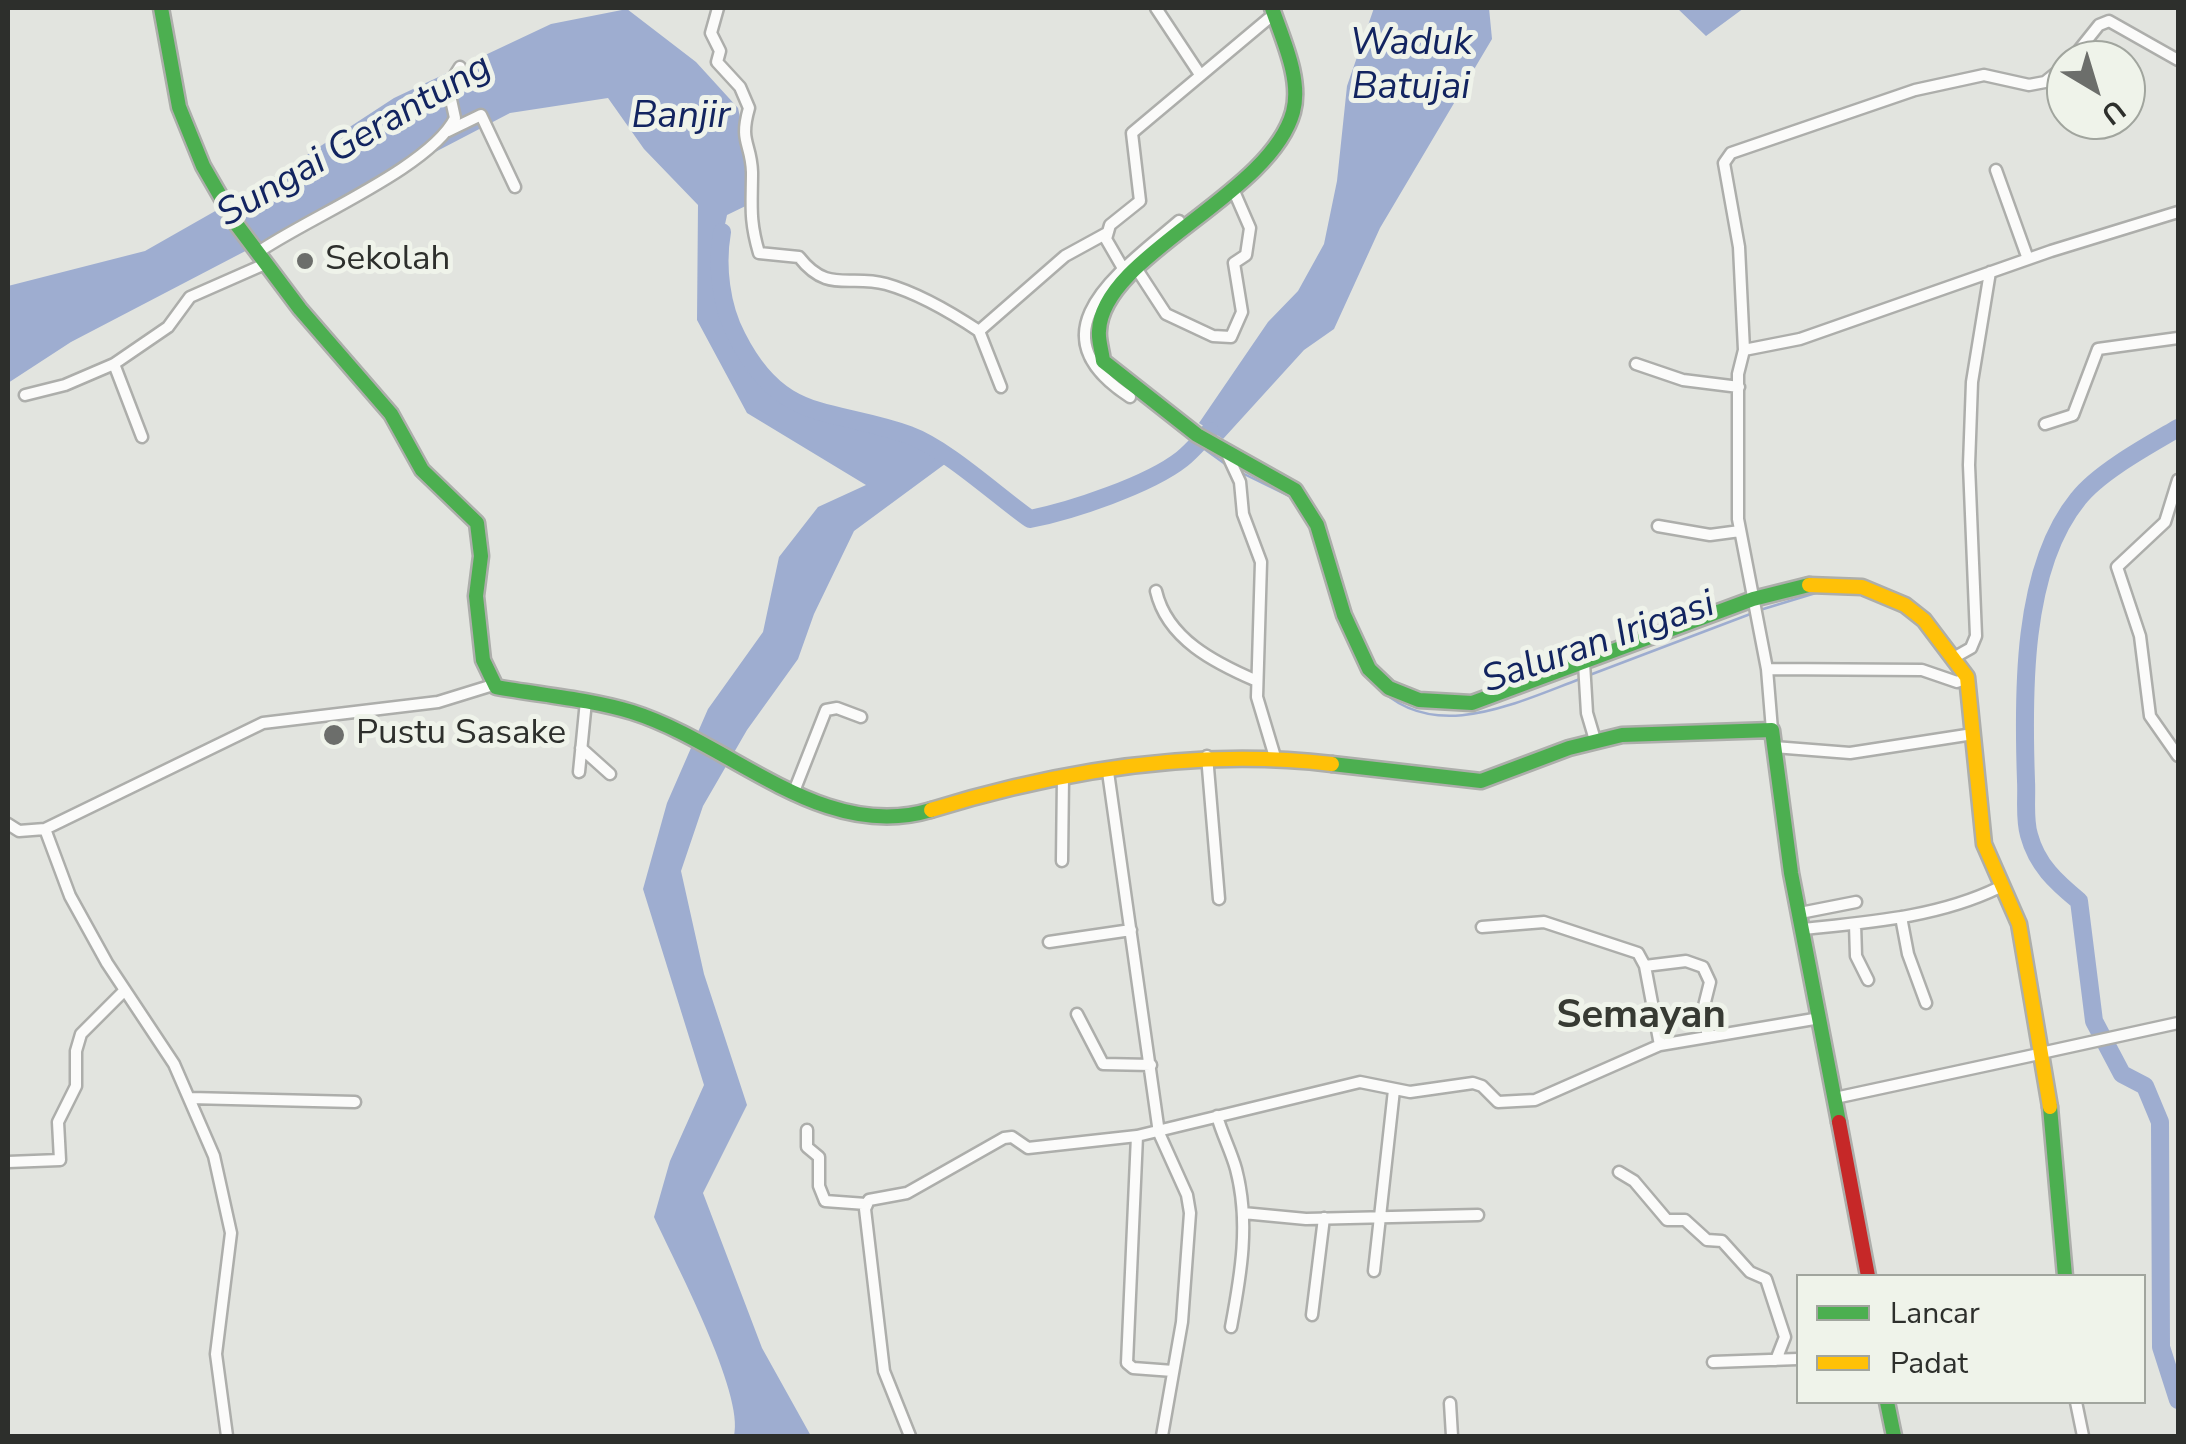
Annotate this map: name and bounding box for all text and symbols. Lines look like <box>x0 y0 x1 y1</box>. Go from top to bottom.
water label: Waduk Batujai <box>1350 22 1472 111</box>
north arrow <box>2046 40 2146 140</box>
water label: Sungai Gerantung <box>210 45 500 239</box>
text: U <box>2093 91 2133 133</box>
water label: Banjir <box>632 95 730 141</box>
place label: Sekolah <box>325 240 450 282</box>
marker: Sekolah <box>294 250 316 272</box>
water label: Saluran Irigasi <box>1477 583 1721 705</box>
place label: Pustu Sasake <box>356 714 566 756</box>
marker: Pustu Sasake <box>321 722 347 748</box>
district label: Semayan <box>1556 993 1726 1041</box>
legend <box>1796 1274 2146 1404</box>
text: Lancar <box>1890 1293 1980 1334</box>
text: Padat <box>1890 1343 1968 1384</box>

